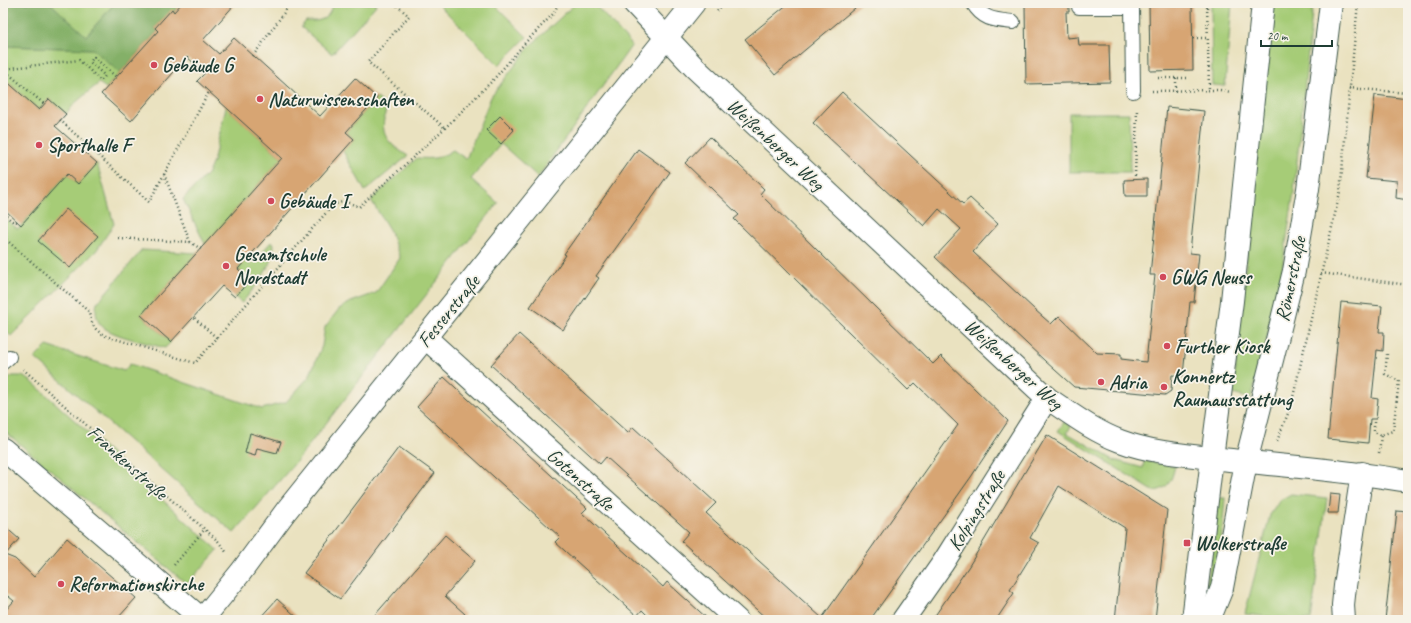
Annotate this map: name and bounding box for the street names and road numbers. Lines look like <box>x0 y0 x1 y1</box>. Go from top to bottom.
street label: Weißenberger Weg <box>722 93 831 197</box>
street label: Römerstraße <box>1269 233 1312 324</box>
street label: Fesserstraße <box>412 269 486 353</box>
street label: Weißenberger Weg <box>959 313 1070 417</box>
street label: Frankenstraße <box>82 420 174 506</box>
street label: Gotenstraße <box>542 443 621 517</box>
street label: Kolpingstraße <box>942 464 1012 555</box>

